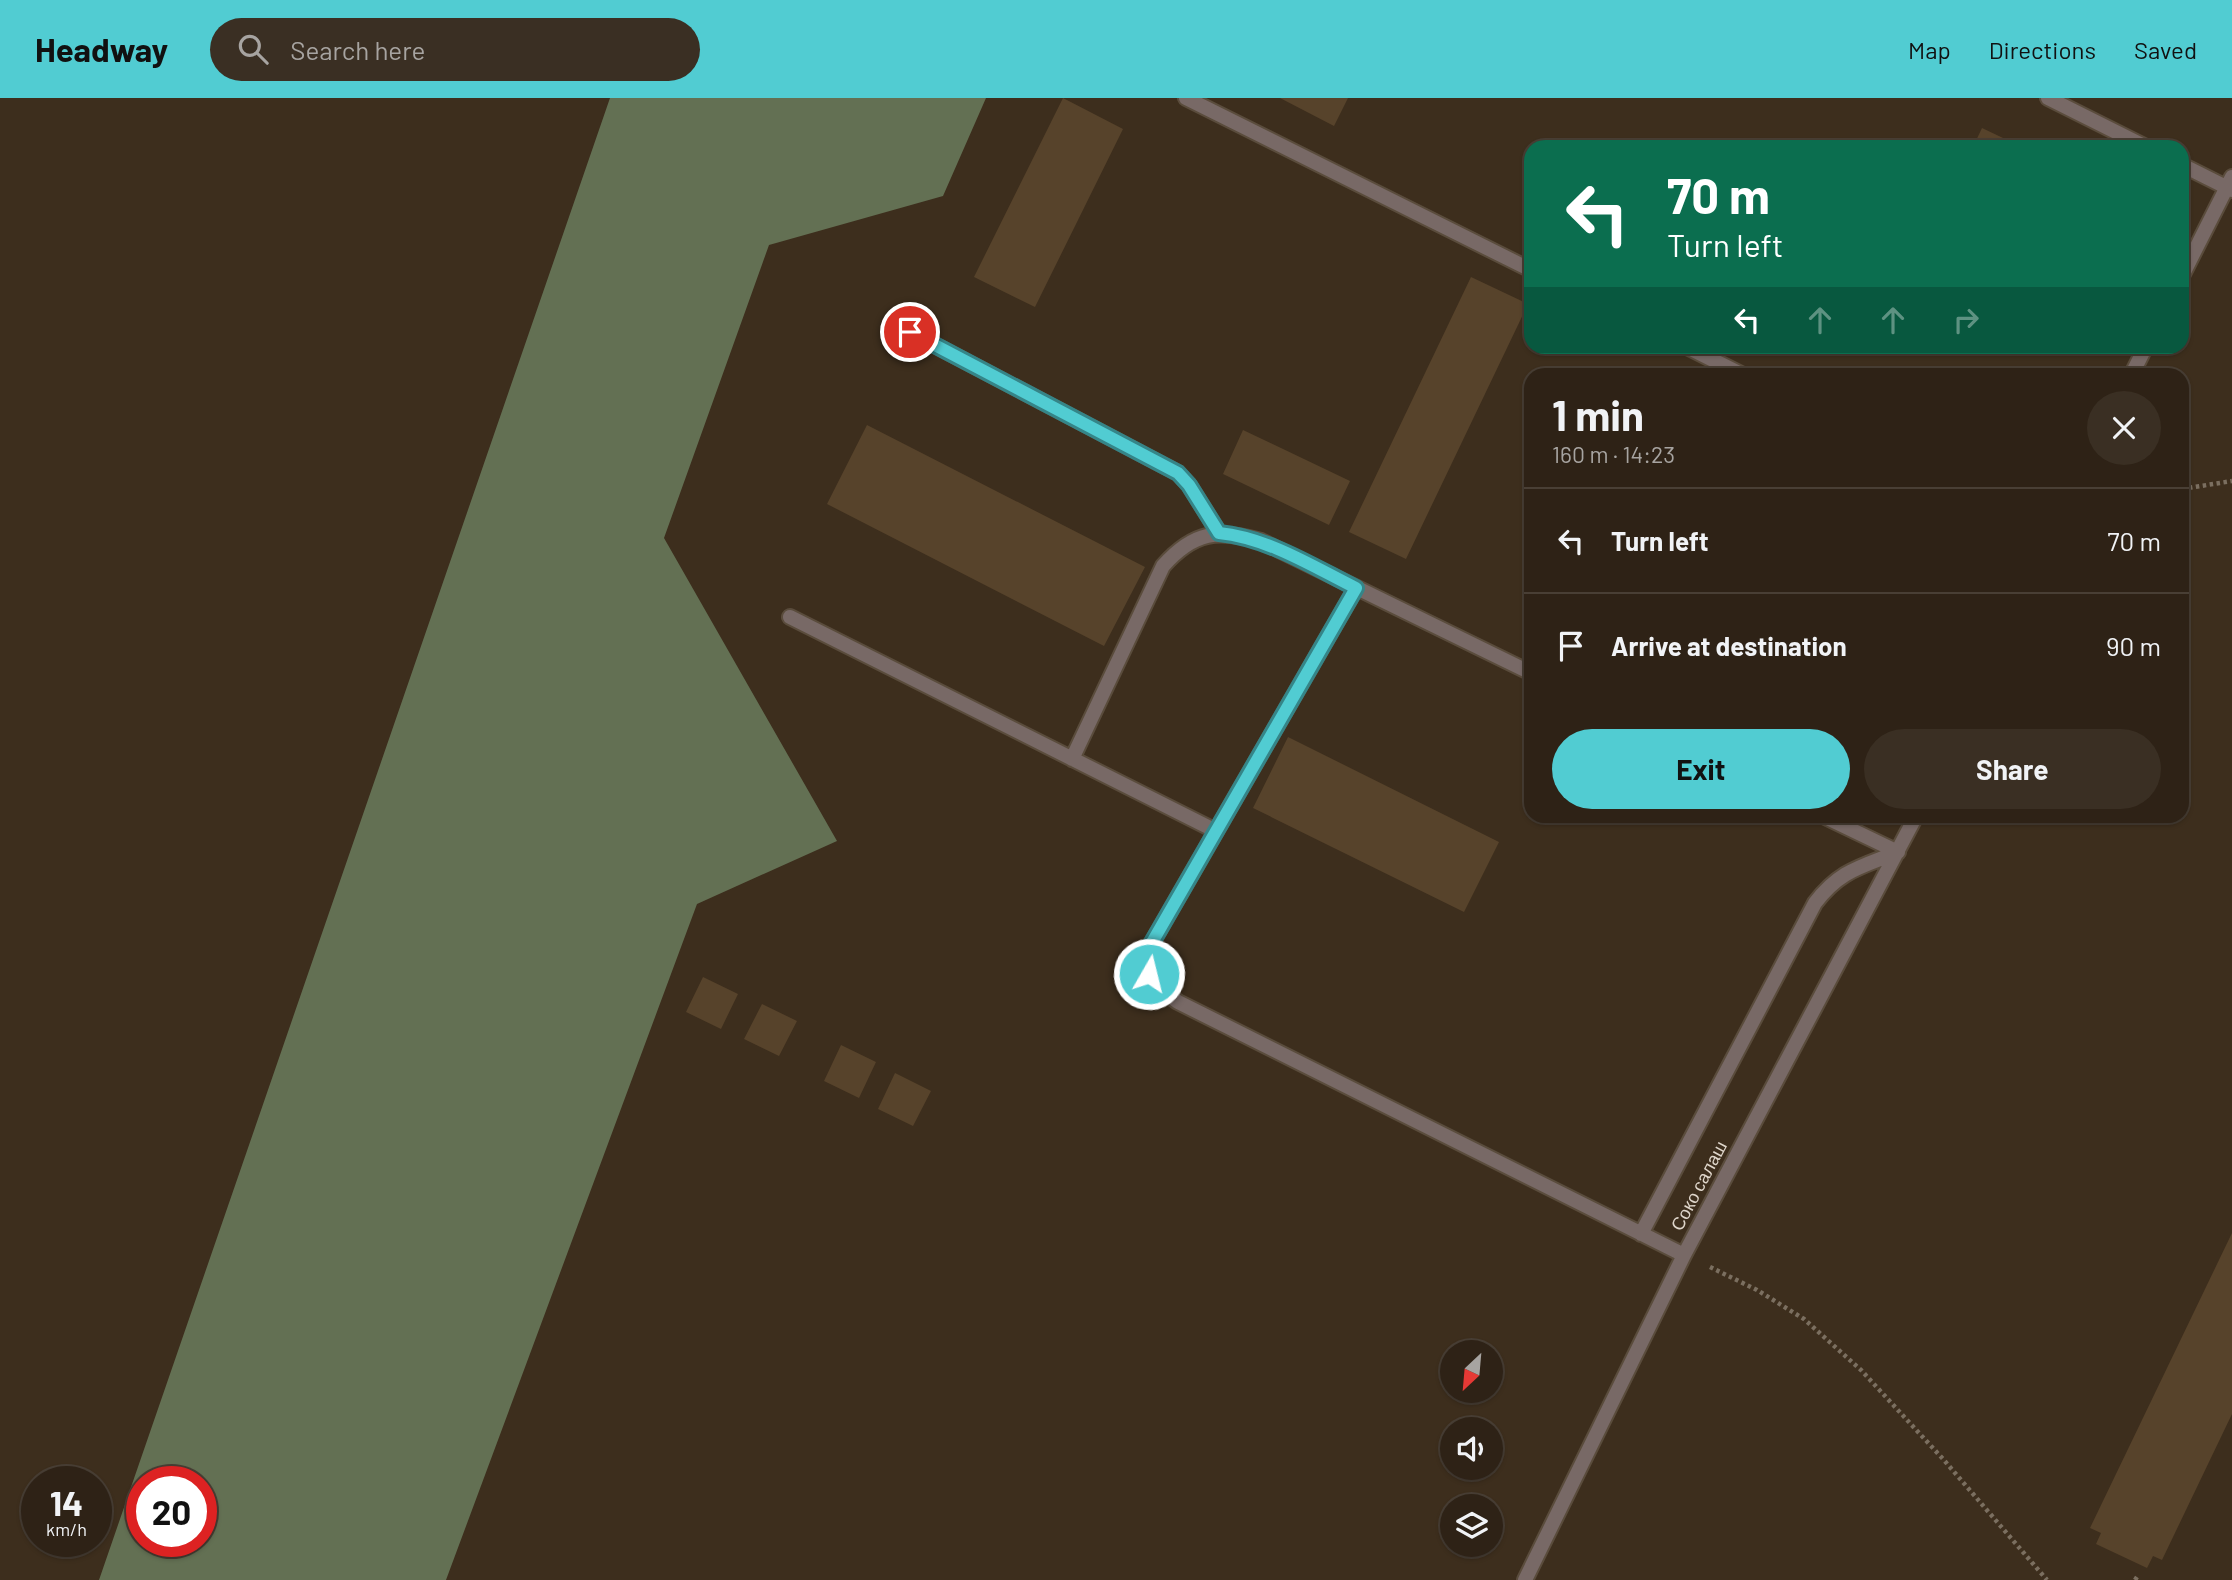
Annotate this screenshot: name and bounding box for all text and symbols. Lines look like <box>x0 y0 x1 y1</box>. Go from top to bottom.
search box <box>210 18 700 81</box>
text: Headway <box>35 29 168 69</box>
icon: search <box>234 30 272 68</box>
text: Search here <box>290 34 425 65</box>
text: Map <box>1908 35 1951 64</box>
text: Directions <box>1989 35 2096 64</box>
text: Saved <box>2134 35 2197 64</box>
text: 70 m <box>1667 165 1770 224</box>
icon: left <box>1552 168 1643 259</box>
text: Turn left <box>1667 225 1784 263</box>
icon: left <box>1728 301 1766 339</box>
icon: ahead <box>1801 301 1839 339</box>
icon: ahead <box>1874 301 1912 339</box>
icon: right <box>1947 301 1985 339</box>
pin <box>880 302 940 362</box>
icon: arrive <box>891 313 929 351</box>
text: 1 min <box>1552 389 1644 439</box>
button: close <box>2087 391 2161 465</box>
text: 160 m · 14:23 <box>1552 440 1675 468</box>
icon: left <box>1552 522 1590 560</box>
text: Turn left <box>1611 525 1709 556</box>
text: 70 m <box>2107 525 2161 556</box>
icon: arrive <box>1552 627 1590 665</box>
text: Arrive at destination <box>1611 630 1847 661</box>
text: 90 m <box>2106 630 2161 661</box>
button: Exit <box>1552 729 1850 809</box>
button: Share <box>1864 729 2161 809</box>
position arrow <box>1112 937 1186 1011</box>
street label: Соко салаш <box>1665 1137 1731 1234</box>
north arrow <box>1440 1340 1503 1404</box>
map controls <box>1440 1340 1503 1557</box>
button: sound <box>1440 1417 1503 1480</box>
speed limit sign: 20 <box>126 1466 217 1557</box>
text: 14 <box>50 1481 83 1523</box>
button: layers <box>1440 1494 1503 1557</box>
text: km/h <box>46 1518 87 1540</box>

